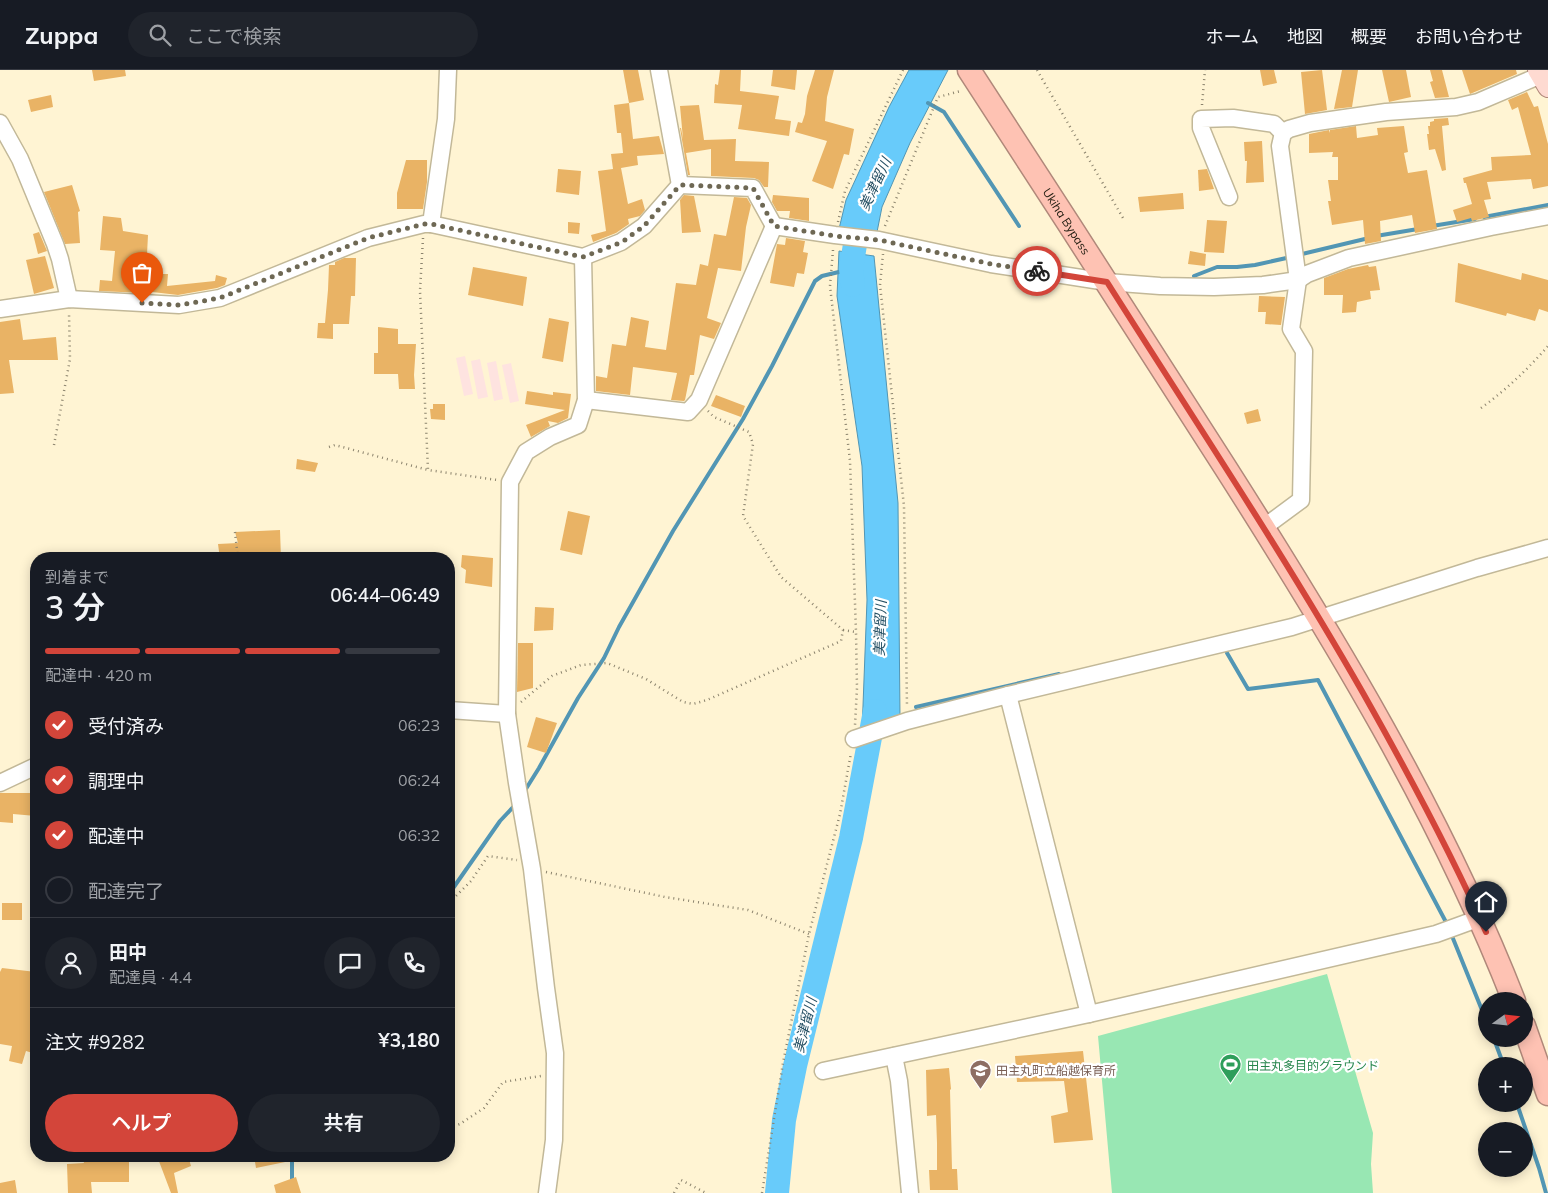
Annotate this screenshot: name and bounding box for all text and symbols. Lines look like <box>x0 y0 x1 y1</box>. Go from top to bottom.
search box <box>128 12 478 57</box>
text: Zuppa <box>25 20 98 50</box>
icon: search <box>146 21 174 49</box>
text: ここで検索 <box>186 24 281 48</box>
text: ホーム <box>1206 25 1259 48</box>
text: 地図 <box>1287 25 1323 48</box>
text: 概要 <box>1351 25 1387 48</box>
text: お問い合わせ <box>1415 25 1523 48</box>
water label: 美津留川 <box>855 153 896 213</box>
street label: Ukiha Bypass <box>1040 185 1094 257</box>
courier <box>1012 246 1062 296</box>
pin <box>121 252 163 303</box>
icon: bike <box>1023 257 1051 285</box>
icon: bag <box>128 259 156 287</box>
text: 到着まで <box>45 567 109 587</box>
text: 06:44–06:49 <box>330 583 440 607</box>
text: 3 分 <box>45 587 105 627</box>
water label: 美津留川 <box>870 598 890 656</box>
text: 配達中 · 420 m <box>45 665 152 685</box>
icon: check <box>45 711 73 739</box>
text: 受付済み <box>88 714 164 738</box>
text: 06:23 <box>398 715 440 735</box>
icon: check <box>45 766 73 794</box>
text: 調理中 <box>88 769 145 793</box>
text: 06:24 <box>398 770 440 790</box>
icon: check <box>45 821 73 849</box>
text: 配達中 <box>88 824 145 848</box>
text: 06:32 <box>398 825 440 845</box>
text: 配達完了 <box>88 879 164 903</box>
pin <box>1465 881 1507 932</box>
icon: home <box>1472 888 1500 916</box>
button: person <box>45 937 97 989</box>
button: chat <box>324 937 376 989</box>
button: phone <box>388 937 440 989</box>
text: 田中 <box>109 940 147 964</box>
text: 配達員 · 4.4 <box>109 967 192 987</box>
north arrow <box>1478 992 1532 1048</box>
map controls <box>1478 992 1533 1177</box>
water label: 美津留川 <box>789 994 821 1054</box>
text: ¥3,180 <box>378 1028 440 1052</box>
text: 注文 #9282 <box>45 1030 145 1054</box>
sports icon: 田主丸多目的グラウンド <box>1219 1053 1243 1084</box>
button: + <box>1478 1057 1533 1112</box>
school or university icon: 田主丸町立船越保育所 <box>968 1058 992 1089</box>
place label: 田主丸多目的グラウンド <box>1247 1058 1379 1073</box>
place label: 田主丸町立船越保育所 <box>996 1063 1116 1078</box>
button: ヘルプ <box>45 1094 238 1152</box>
button: 共有 <box>248 1094 440 1152</box>
button: − <box>1478 1122 1533 1177</box>

